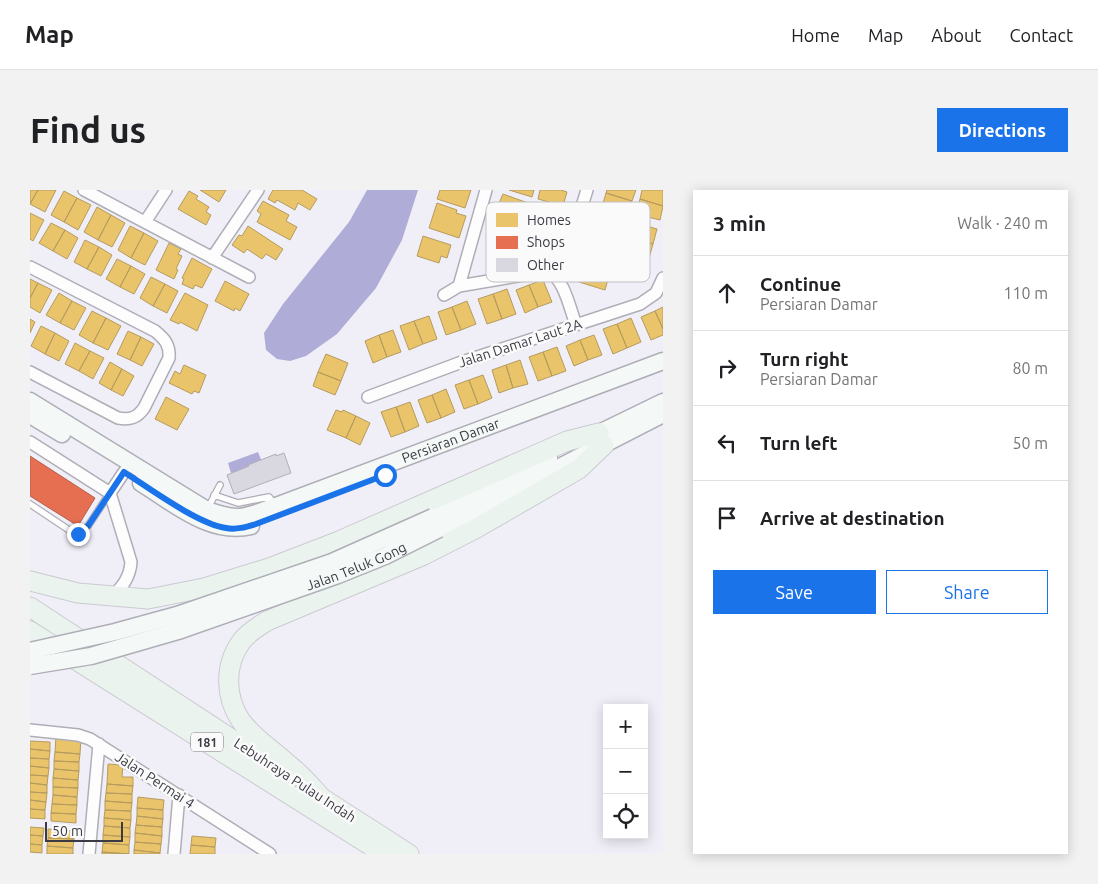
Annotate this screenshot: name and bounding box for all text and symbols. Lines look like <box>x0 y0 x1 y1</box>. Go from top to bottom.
text: Map <box>25 21 74 48</box>
text: Home <box>791 25 840 45</box>
text: Map <box>868 25 903 45</box>
text: About <box>931 25 981 45</box>
text: Contact <box>1009 25 1073 45</box>
button: Directions <box>937 108 1068 152</box>
text: Find us <box>30 110 146 150</box>
legend <box>486 202 650 282</box>
text: 3 min <box>713 211 766 235</box>
text: Homes <box>527 212 571 228</box>
text: Walk · 240 m <box>957 214 1048 232</box>
text: Shops <box>527 234 565 250</box>
text: Other <box>527 257 565 273</box>
text: Continue <box>760 273 841 295</box>
icon: ahead <box>713 279 741 307</box>
text: 110 m <box>1003 284 1048 302</box>
text: Persiaran Damar <box>760 295 878 313</box>
street label: Jalan Damar Laut 2A <box>456 315 584 371</box>
text: Turn right <box>760 348 848 370</box>
icon: right <box>713 354 741 382</box>
text: 80 m <box>1012 359 1048 377</box>
text: Persiaran Damar <box>760 370 878 388</box>
street label: Persiaran Damar <box>399 415 502 466</box>
icon: left <box>713 429 741 457</box>
text: Turn left <box>760 432 838 454</box>
text: 50 m <box>1012 434 1048 452</box>
route start <box>374 464 397 487</box>
icon: arrive <box>713 504 741 532</box>
text: Arrive at destination <box>760 507 945 529</box>
route end <box>67 523 90 546</box>
street label: Jalan Teluk Gong <box>304 539 409 594</box>
button: Save <box>713 570 876 614</box>
button: Share <box>886 570 1048 614</box>
map controls <box>603 704 648 839</box>
button: + <box>603 704 648 749</box>
road number: 181 <box>191 732 223 752</box>
street label: Lebuhraya Pulau Indah <box>231 735 359 825</box>
street label: Jalan Permai 4 <box>112 748 198 812</box>
button: − <box>603 749 648 794</box>
button: locate <box>603 794 648 839</box>
scale bar <box>45 819 122 842</box>
text: 50 m <box>52 823 83 839</box>

